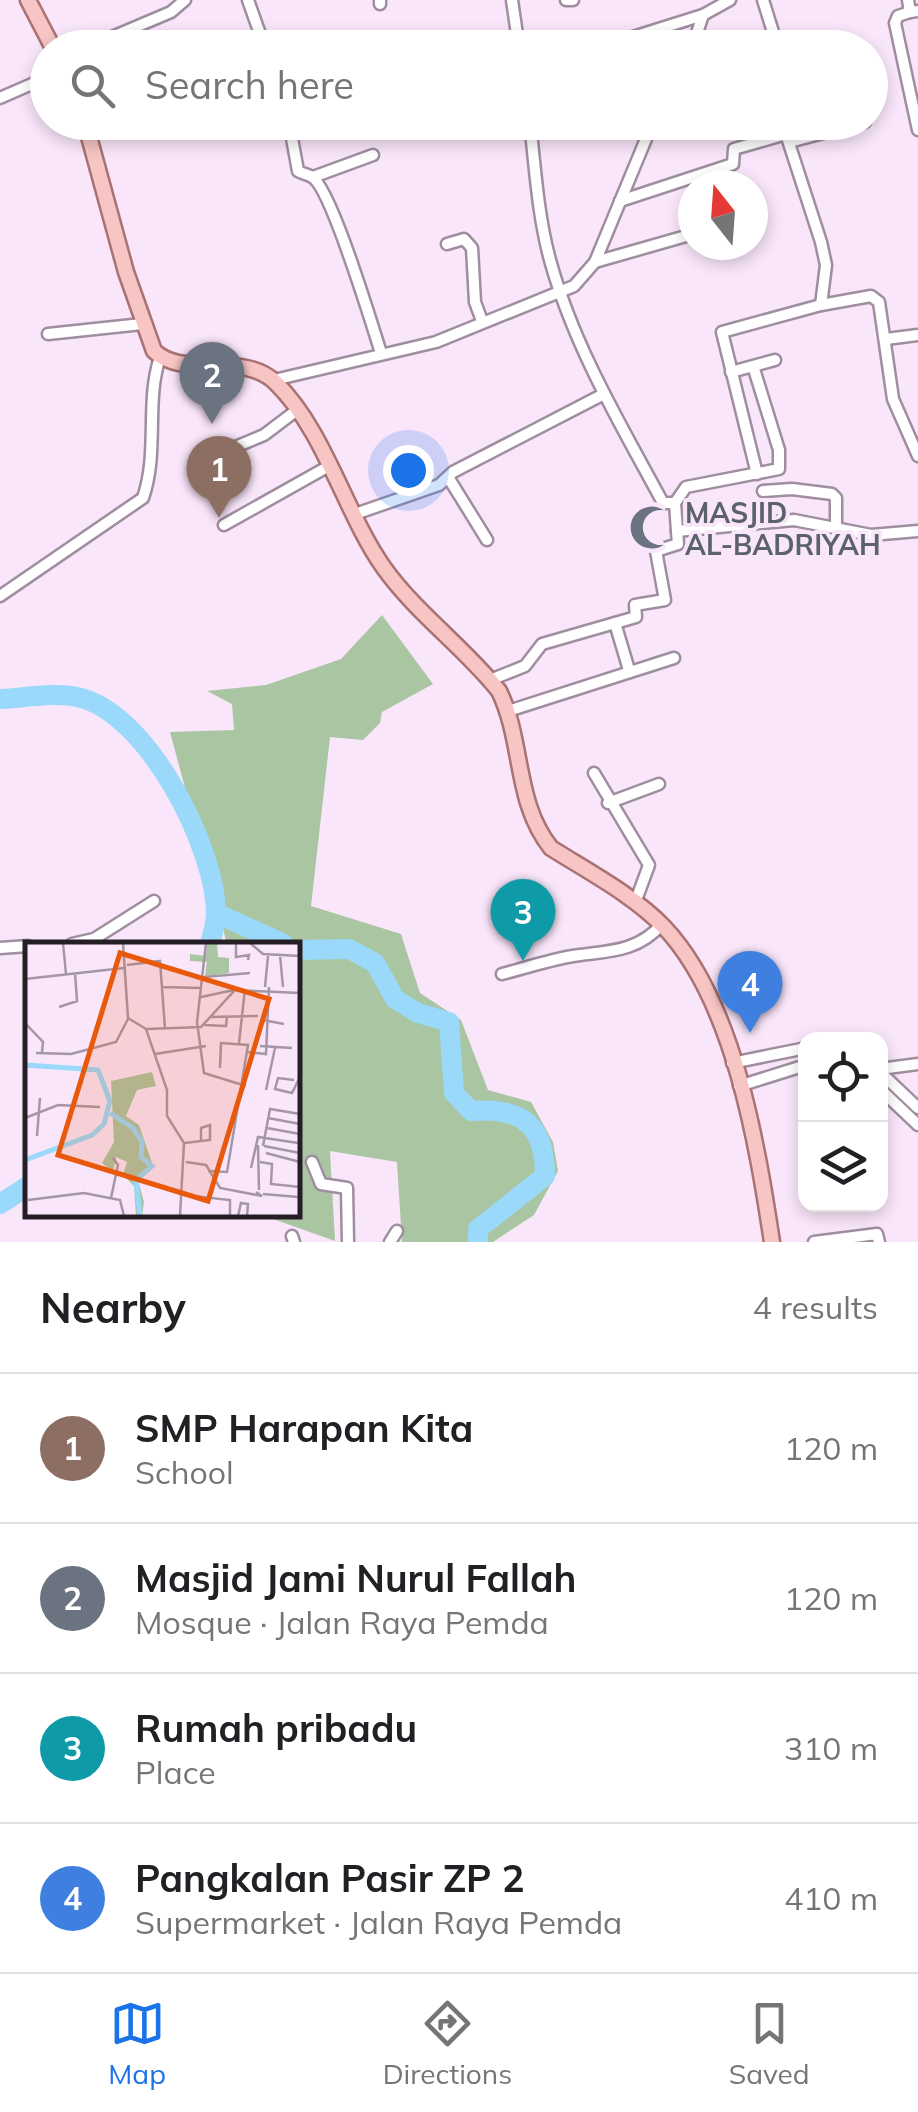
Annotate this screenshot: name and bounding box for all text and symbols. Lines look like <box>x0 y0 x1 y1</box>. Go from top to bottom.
search box <box>30 30 888 140</box>
icon: search <box>65 58 120 113</box>
text: Search here <box>145 61 354 109</box>
north arrow <box>678 170 768 260</box>
pin: 2 <box>180 342 244 424</box>
pin: 1 <box>186 436 252 518</box>
your location <box>383 445 434 496</box>
place label: MASJID AL-BADRIYAH <box>685 495 881 562</box>
mosque icon: MASJID AL-BADRIYAH <box>628 504 676 552</box>
pin: 3 <box>490 878 556 961</box>
inset map <box>25 942 300 1217</box>
pin: 4 <box>718 950 782 1033</box>
map controls <box>798 1032 888 1212</box>
button: locate <box>798 1032 888 1122</box>
button: layers <box>798 1122 888 1212</box>
text: Nearby <box>40 1281 186 1334</box>
text: 4 results <box>753 1287 878 1327</box>
text: SMP Harapan Kita <box>135 1404 473 1452</box>
text: 1 <box>63 1428 82 1468</box>
text: 120 m <box>784 1428 878 1468</box>
text: School <box>135 1452 234 1492</box>
text: Masjid Jami Nurul Fallah <box>135 1554 576 1602</box>
text: 2 <box>63 1578 82 1618</box>
text: 120 m <box>784 1578 878 1618</box>
text: Mosque · Jalan Raya Pemda <box>135 1602 549 1642</box>
text: Rumah pribadu <box>135 1704 417 1752</box>
text: 3 <box>63 1728 82 1768</box>
text: 310 m <box>784 1728 878 1768</box>
text: Place <box>135 1752 216 1792</box>
text: Pangkalan Pasir ZP 2 <box>135 1854 525 1902</box>
text: 4 <box>63 1878 82 1918</box>
text: 410 m <box>784 1878 878 1918</box>
text: Supermarket · Jalan Raya Pemda <box>135 1902 622 1942</box>
tab: Map <box>108 1996 166 2091</box>
tab: Directions <box>383 1996 512 2091</box>
tab: Saved <box>729 1996 810 2091</box>

